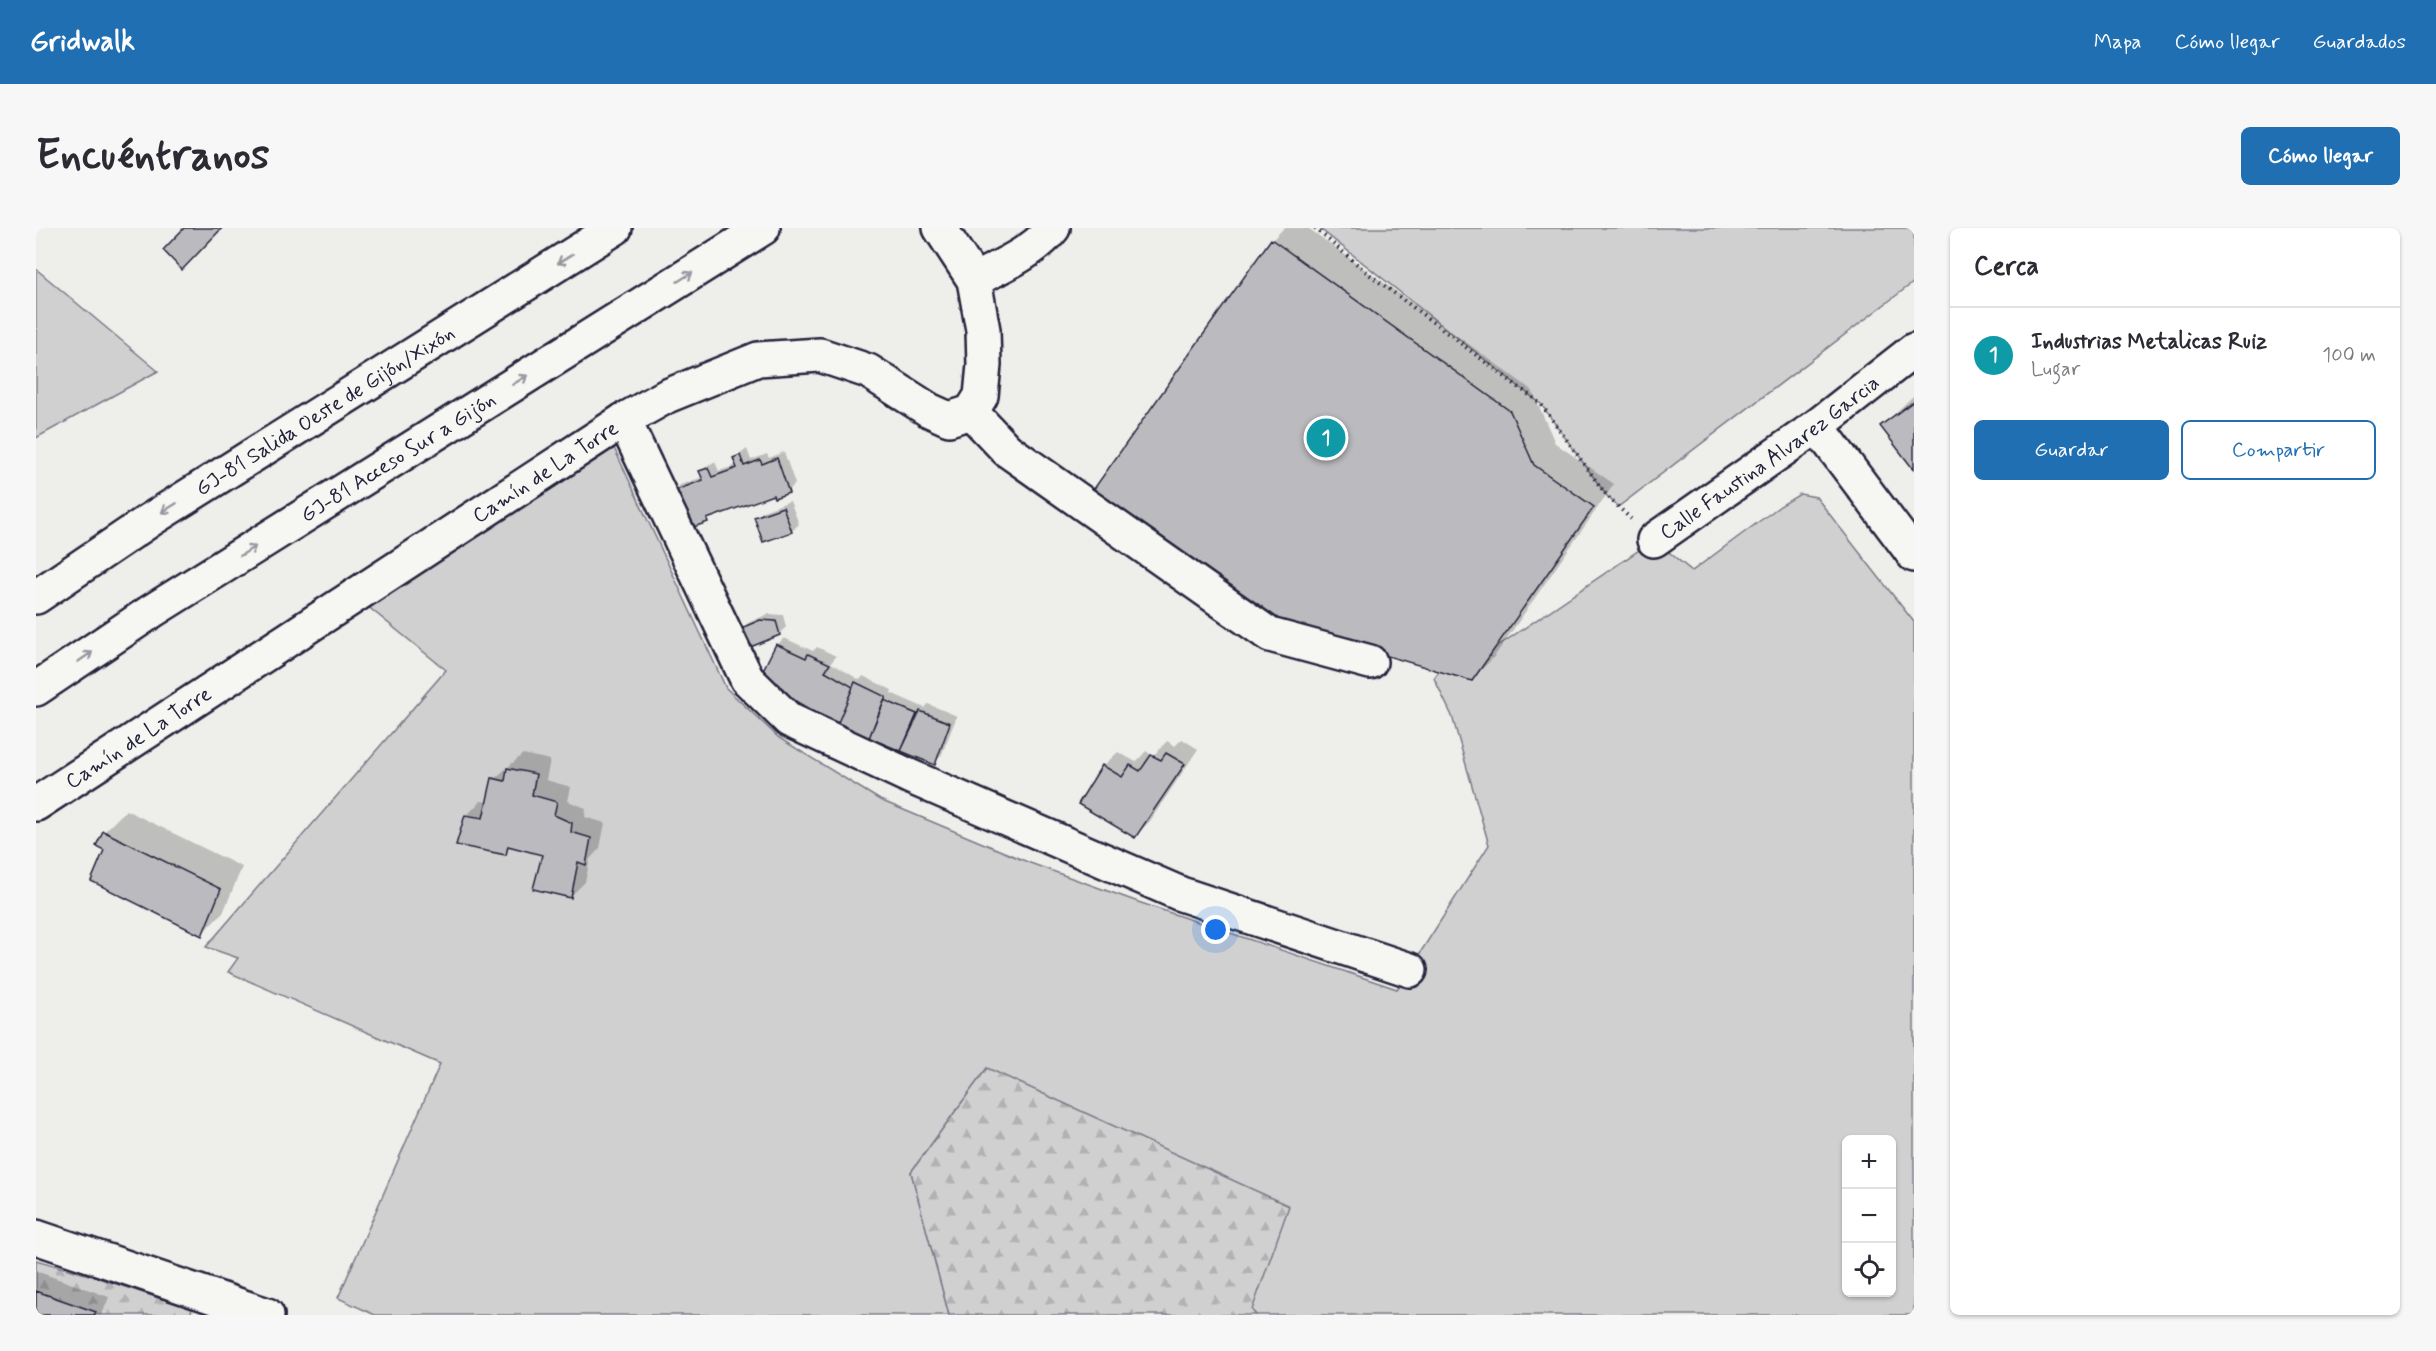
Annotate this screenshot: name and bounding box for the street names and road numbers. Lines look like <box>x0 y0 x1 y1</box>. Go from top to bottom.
street label: GJ-81 Salida Oeste de Gijón/Xixón <box>190 319 460 503</box>
street label: Calle Faustina Alvarez Garcia <box>1654 369 1886 547</box>
street label: GJ-81 Acceso Sur a Gijón <box>296 386 501 529</box>
street label: Camín de La Torre <box>467 415 624 530</box>
street label: Camín de La Torre <box>60 680 217 796</box>

